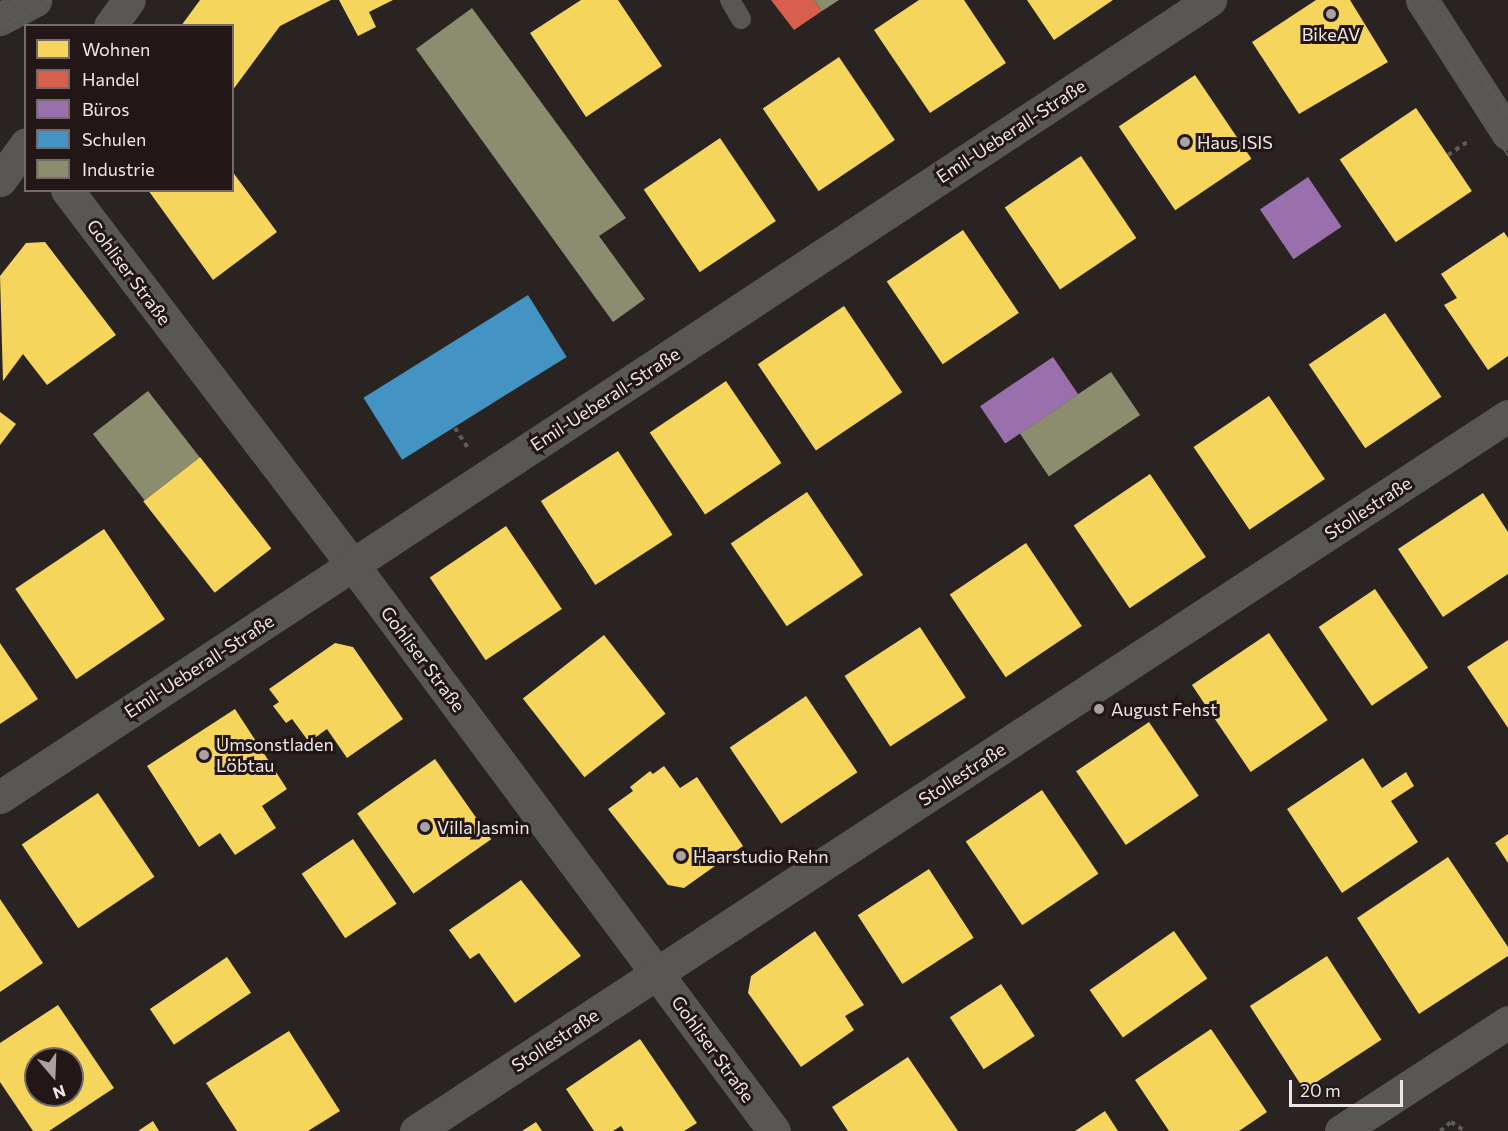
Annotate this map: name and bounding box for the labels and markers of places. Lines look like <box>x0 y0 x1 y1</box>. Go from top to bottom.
marker: BikeAV <box>1324 7 1338 21</box>
place label: BikeAV <box>1302 23 1360 45</box>
place label: Haus ISIS <box>1197 131 1273 153</box>
marker: Haus ISIS <box>1178 135 1192 149</box>
place label: August Fehst <box>1111 698 1217 720</box>
marker: August Fehst <box>1092 702 1106 716</box>
place label: Umsonstladen Löbtau <box>216 734 334 777</box>
marker: Umsonstladen Löbtau <box>197 748 211 762</box>
place label: Villa Jasmin <box>437 816 529 838</box>
marker: Villa Jasmin <box>418 820 432 834</box>
place label: Haarstudio Rehn <box>693 845 829 867</box>
marker: Haarstudio Rehn <box>674 849 688 863</box>

